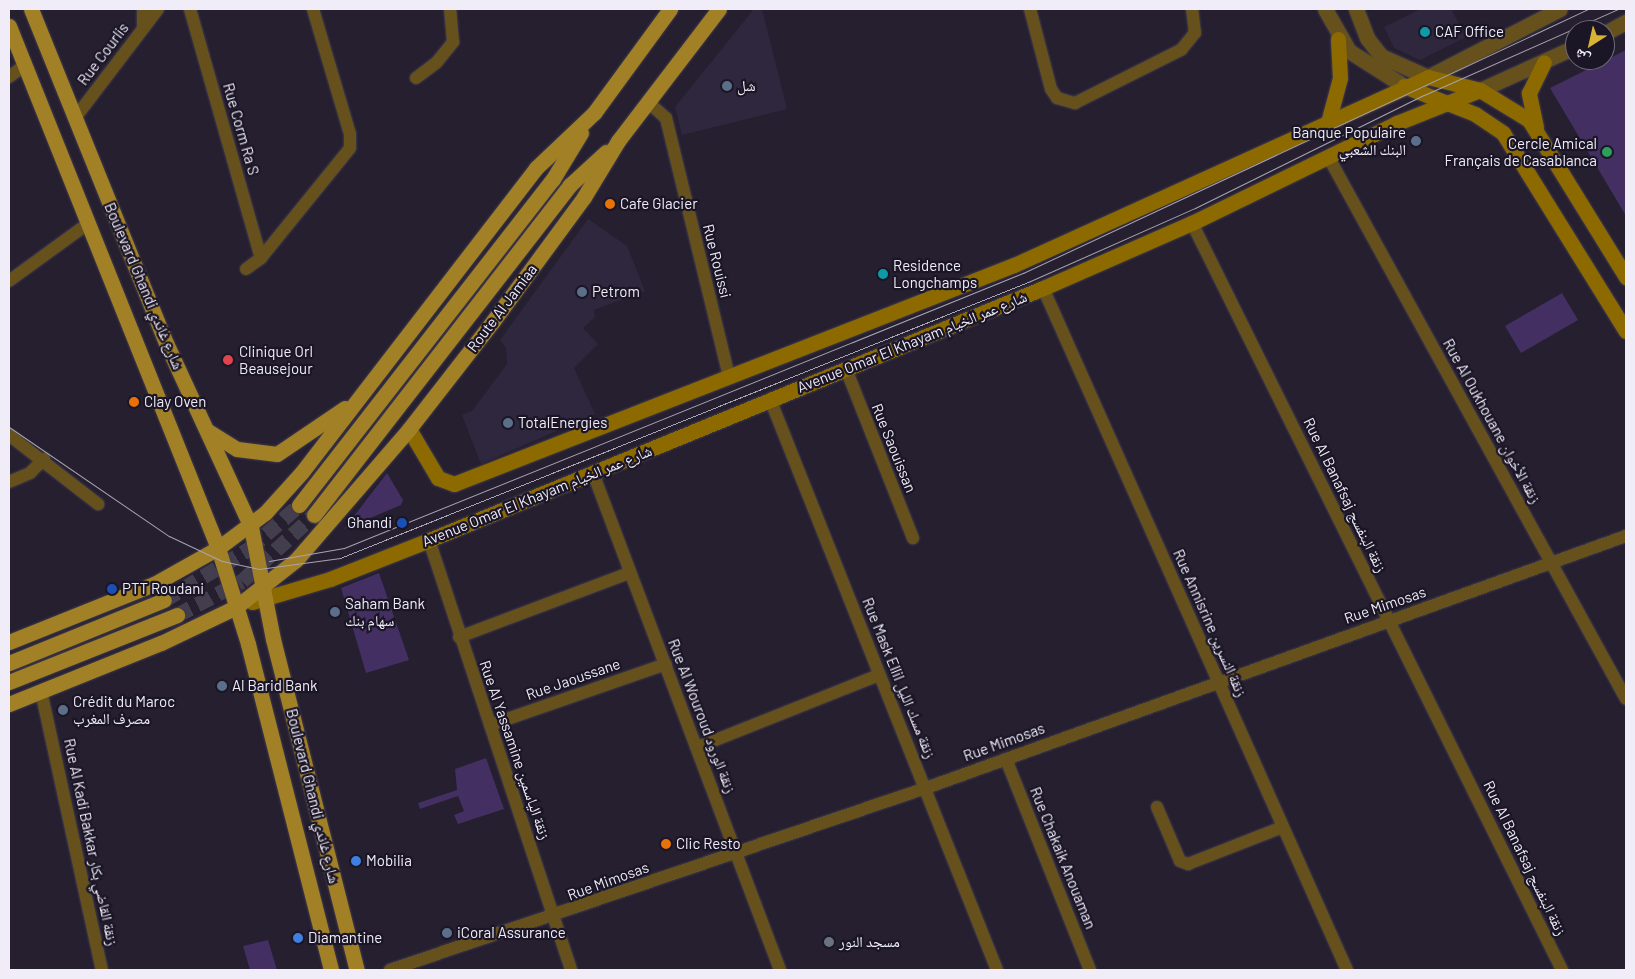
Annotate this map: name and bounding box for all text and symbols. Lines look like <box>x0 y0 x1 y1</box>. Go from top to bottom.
street label: Rue Courlis <box>74 19 132 89</box>
north arrow <box>1565 20 1615 70</box>
place label: CAF Office <box>1435 23 1504 41</box>
marker: CAF Office <box>1419 26 1431 38</box>
text: ش <box>1571 46 1593 68</box>
place label: شل <box>737 77 756 95</box>
marker: شل <box>721 80 733 92</box>
street label: Rue Corm Ra S <box>219 81 263 177</box>
place label: Banque Populaire البنك الشعبي <box>1292 123 1406 158</box>
place label: Cercle Amical Français de Casablanca <box>1445 134 1597 169</box>
marker: Banque Populaire البنك الشعبي <box>1410 135 1422 147</box>
marker: Cercle Amical Français de Casablanca <box>1601 146 1613 158</box>
place label: Cafe Glacier <box>620 195 698 213</box>
marker: Cafe Glacier <box>604 198 616 210</box>
street label: Boulevard Ghandi شارع غاندي <box>101 200 187 372</box>
street label: Rue Rouissi <box>699 222 735 300</box>
place label: Residence Longchamps <box>893 256 977 291</box>
street label: Route Al Jamiaa <box>463 261 541 355</box>
marker: Residence Longchamps <box>877 268 889 280</box>
place label: Petrom <box>592 283 640 301</box>
marker: Petrom <box>576 286 588 298</box>
street label: Avenue Omar El Khayam شارع عمر الخيام <box>794 288 1030 396</box>
street label: Rue Al Oukhouane زنقة الأخوان <box>1439 336 1545 506</box>
place label: Clinique Orl Beausejour <box>239 342 313 377</box>
marker: Clinique Orl Beausejour <box>221 353 235 367</box>
place label: Clay Oven <box>144 393 206 411</box>
marker: Clay Oven <box>128 396 140 408</box>
street label: Rue Saouissan <box>868 401 920 495</box>
place label: TotalEnergies <box>518 414 607 432</box>
street label: Rue Al Banafsaj زنقة البنفسج <box>1300 415 1390 575</box>
marker: TotalEnergies <box>502 417 514 429</box>
street label: Avenue Omar El Khayam شارع عمر الخيام <box>419 442 655 550</box>
place label: Ghandi <box>347 514 392 532</box>
marker: Ghandi <box>396 517 408 529</box>
street label: Rue Annisrine زنقة النسرين <box>1169 547 1251 699</box>
place label: PTT Roudani <box>122 580 204 598</box>
marker: PTT Roudani <box>106 583 118 595</box>
street label: Rue Mimosas <box>1342 583 1428 627</box>
place label: Saham Bank سهام بنك <box>345 594 425 629</box>
street label: Rue Mask Ellil زنقة مسك الليل <box>859 595 939 761</box>
marker: Saham Bank سهام بنك <box>329 606 341 618</box>
street label: Rue Al Wouroud زنقة الورود <box>664 636 740 796</box>
street label: Rue Jaoussane <box>523 654 623 704</box>
street label: Rue Al Yassamine زنقة الياسمين <box>476 658 554 842</box>
place label: Al Barid Bank <box>232 677 318 695</box>
marker: Al Barid Bank <box>216 680 228 692</box>
place label: Crédit du Maroc مصرف المغرب <box>73 692 175 727</box>
marker: Crédit du Maroc مصرف المغرب <box>57 704 69 716</box>
street label: Boulevard Ghandi شارع غاندي <box>283 707 343 885</box>
street label: Rue Mimosas <box>961 719 1047 765</box>
street label: Rue Al Kadi Bakkar زنقة القاضي بكار <box>60 737 122 947</box>
street label: Rue Al Banafsaj زنقة البنفسج <box>1480 778 1570 938</box>
street label: Rue Chakaik Anouaman <box>1026 784 1100 932</box>
place label: Clic Resto <box>676 835 741 853</box>
marker: Clic Resto <box>660 838 672 850</box>
place label: Mobilia <box>366 852 412 870</box>
marker: Mobilia <box>350 855 362 867</box>
street label: Rue Mimosas <box>565 858 651 904</box>
place label: iCoral Assurance <box>457 924 566 942</box>
marker: iCoral Assurance <box>441 927 453 939</box>
place label: Diamantine <box>308 929 382 947</box>
marker: Diamantine <box>292 932 304 944</box>
place label: مسجد النور <box>839 933 900 951</box>
marker: مسجد النور <box>823 936 835 948</box>

